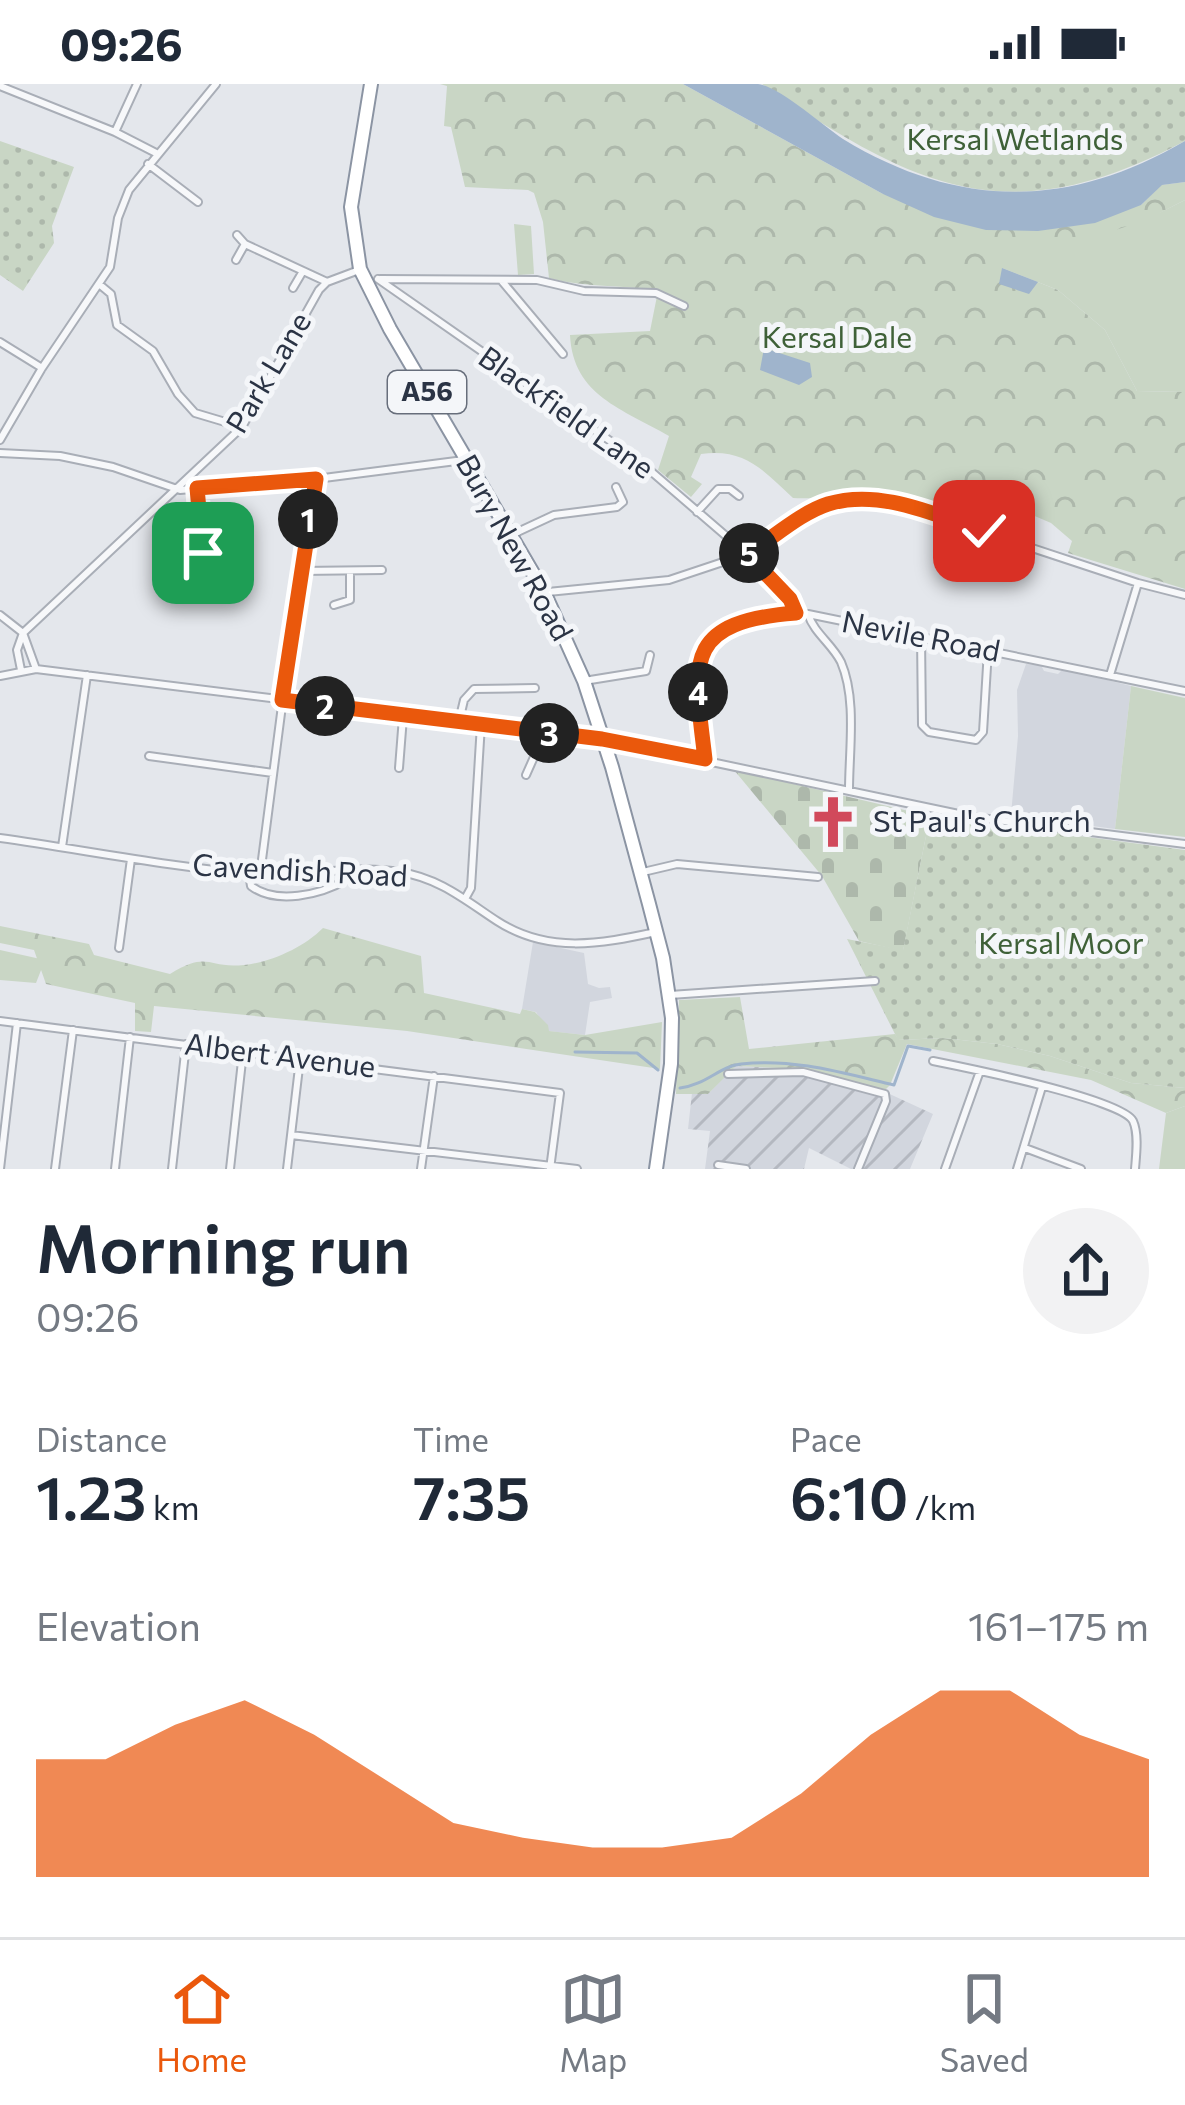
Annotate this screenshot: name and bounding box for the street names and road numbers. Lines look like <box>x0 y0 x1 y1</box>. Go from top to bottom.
street label: Park Lane <box>216 305 317 439</box>
street label: Blackfield Lane <box>473 337 662 485</box>
road number: A56 <box>388 371 466 413</box>
street label: Bury New Road <box>450 447 583 646</box>
street label: Nevile Road <box>839 601 1004 668</box>
street label: Cavendish Road <box>192 844 409 893</box>
street label: Albert Avenue <box>183 1023 378 1084</box>

